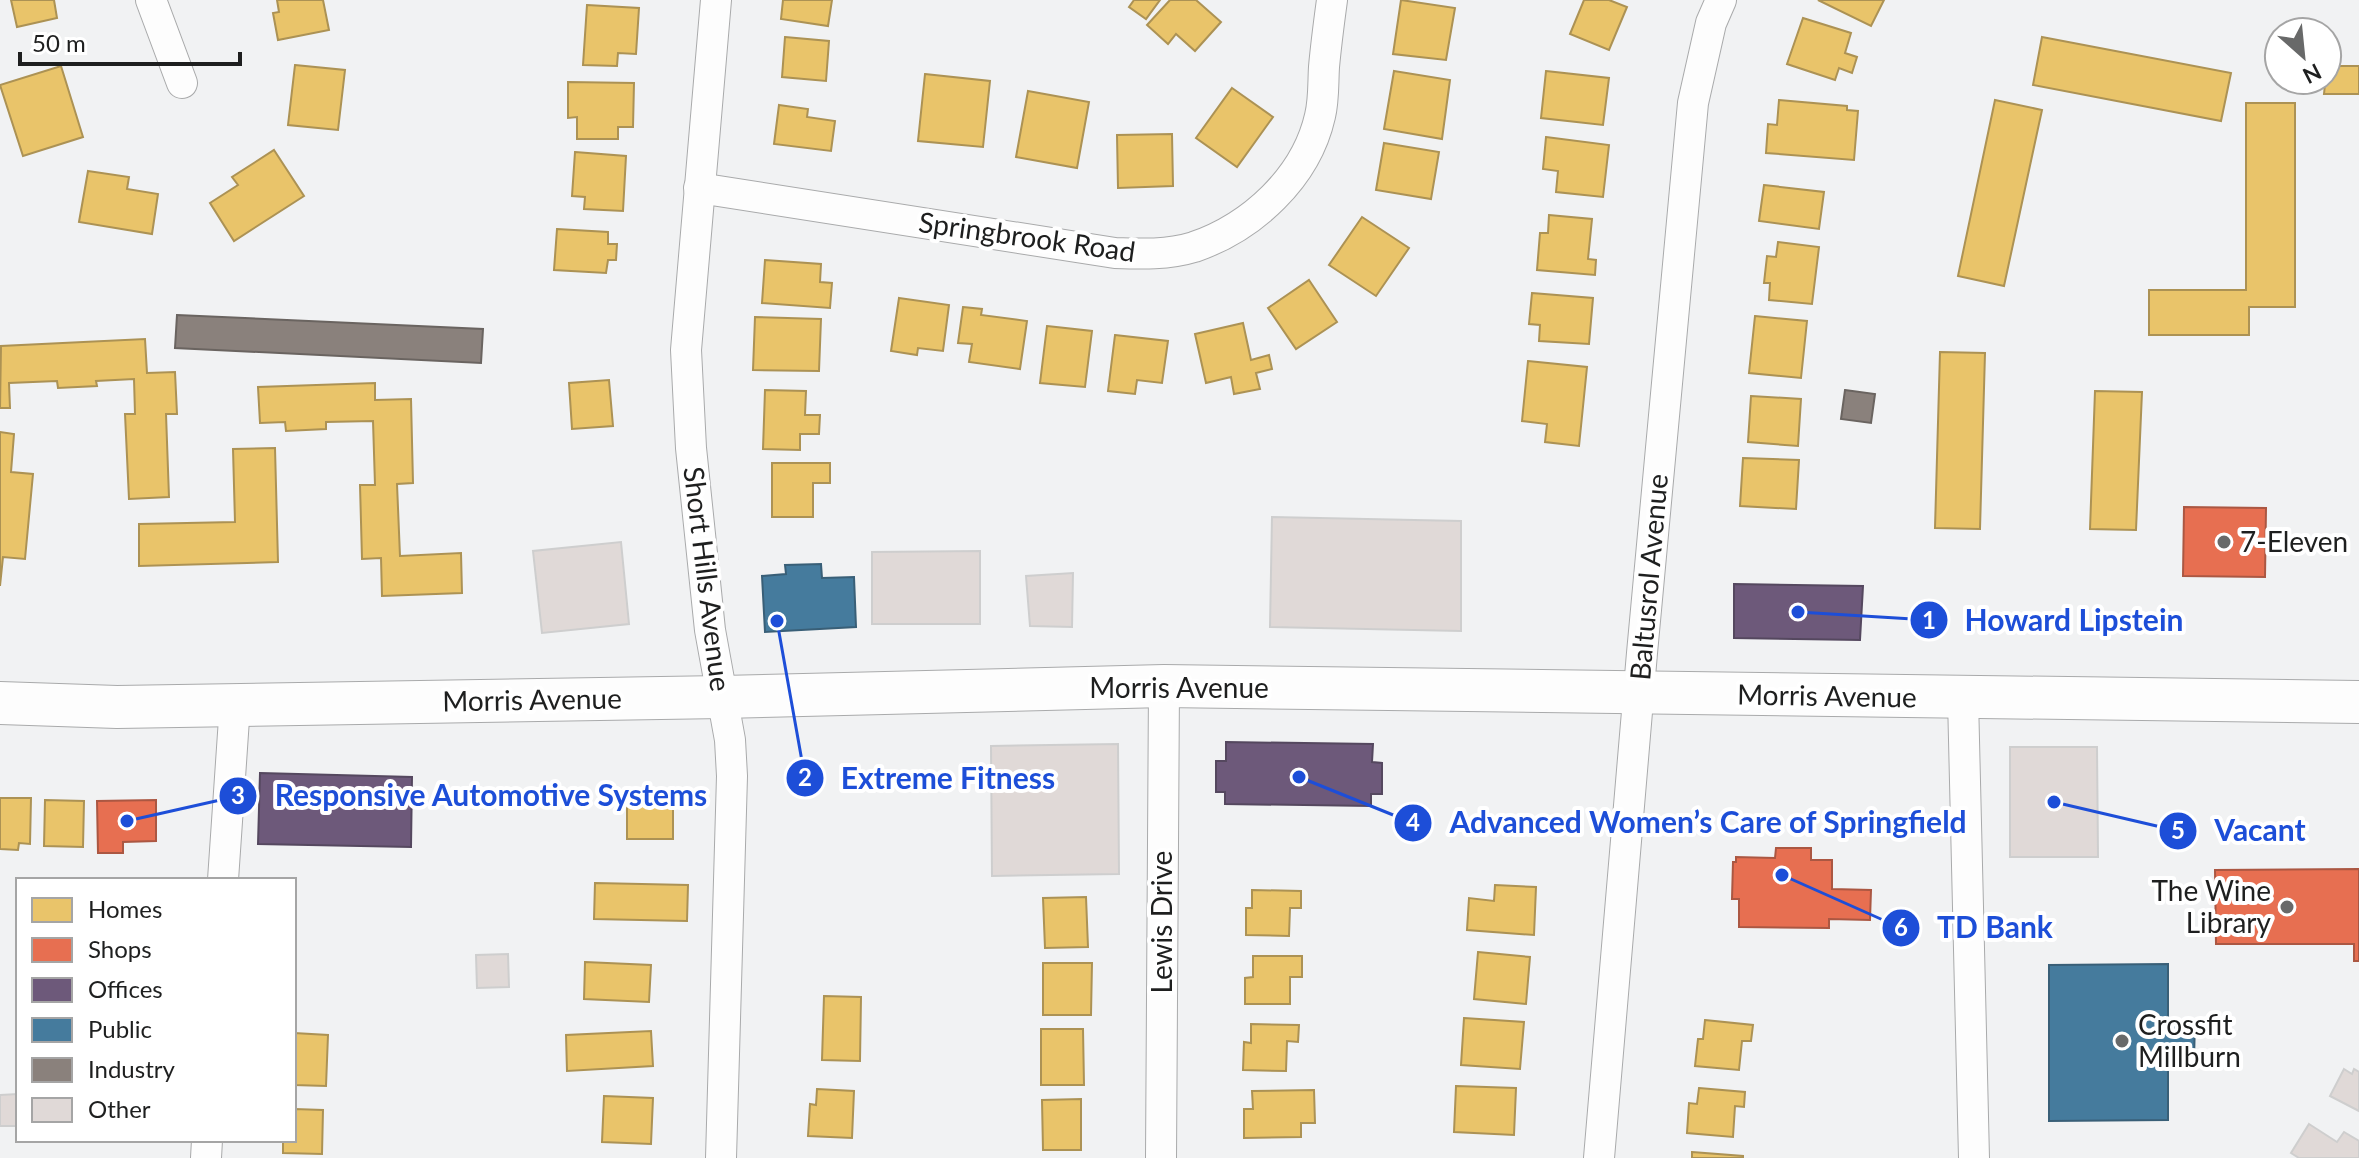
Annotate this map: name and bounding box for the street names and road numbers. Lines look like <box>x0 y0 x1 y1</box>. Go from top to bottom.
street label: Springbrook Road <box>917 204 1138 268</box>
street label: Short Hills Avenue <box>677 465 739 693</box>
street label: Baltusrol Avenue <box>1622 472 1674 682</box>
street label: Morris Avenue <box>1089 670 1269 704</box>
street label: Morris Avenue <box>1737 676 1917 714</box>
street label: Morris Avenue <box>442 680 622 718</box>
street label: Lewis Drive <box>1144 851 1178 993</box>

